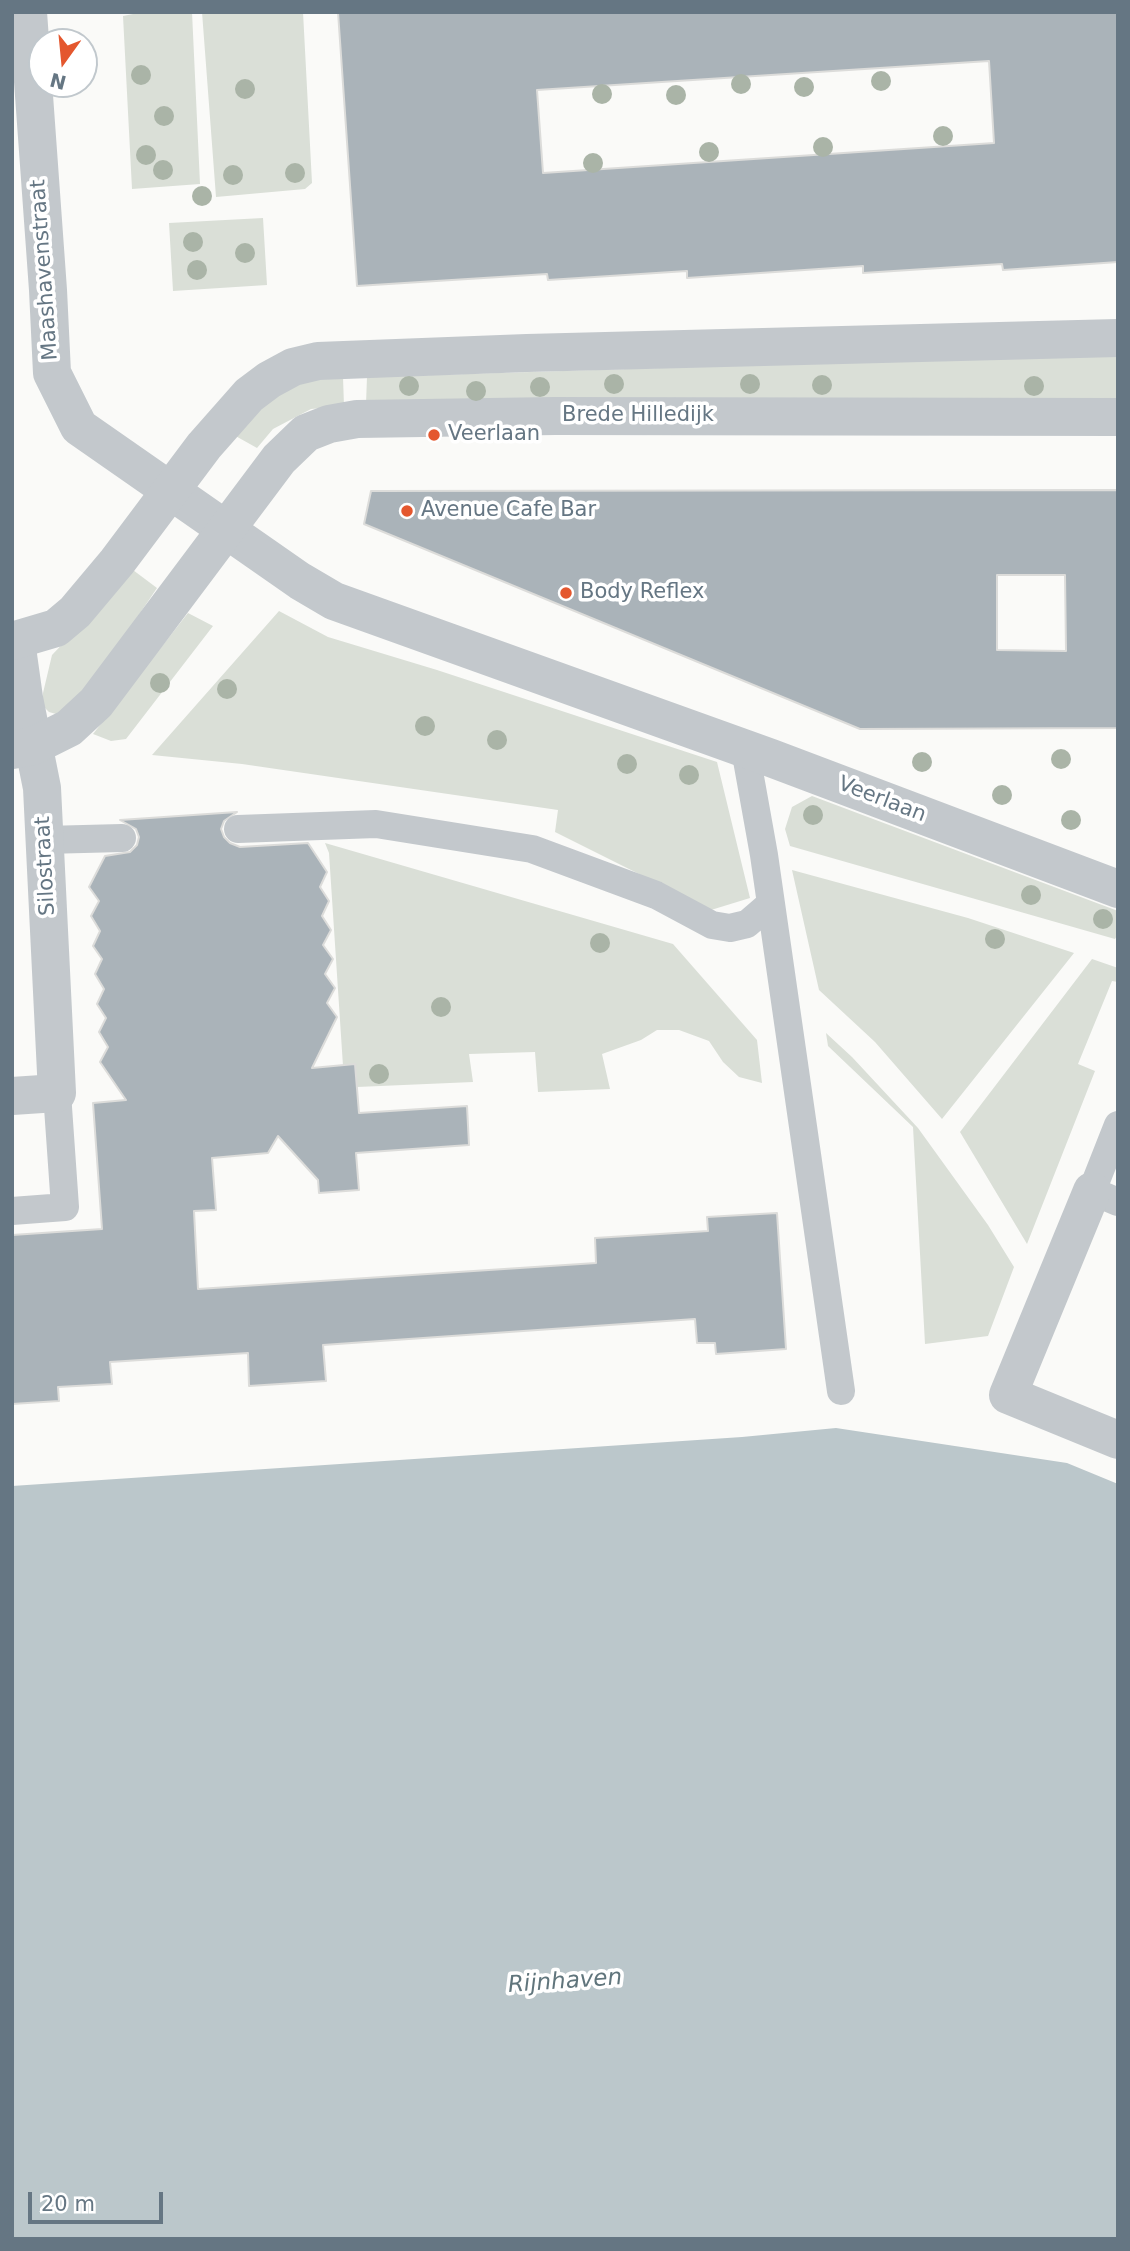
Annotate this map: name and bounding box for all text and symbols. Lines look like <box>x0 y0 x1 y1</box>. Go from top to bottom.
north arrow <box>28 28 98 98</box>
text: N <box>48 69 69 94</box>
street label: Maashavenstraat <box>26 179 64 361</box>
street label: Brede Hilledijk <box>562 403 714 429</box>
place label: Veerlaan <box>448 422 540 448</box>
marker: Veerlaan <box>426 427 442 443</box>
place label: Avenue Cafe Bar <box>421 498 596 524</box>
marker: Avenue Cafe Bar <box>399 503 415 519</box>
place label: Body Reflex <box>580 580 704 606</box>
marker: Body Reflex <box>558 585 574 601</box>
street label: Veerlaan <box>834 772 930 828</box>
street label: Silostraat <box>31 816 61 916</box>
water label: Rijnhaven <box>507 1964 623 2000</box>
scale bar <box>32 2178 166 2222</box>
text: 20 m <box>41 2192 95 2216</box>

